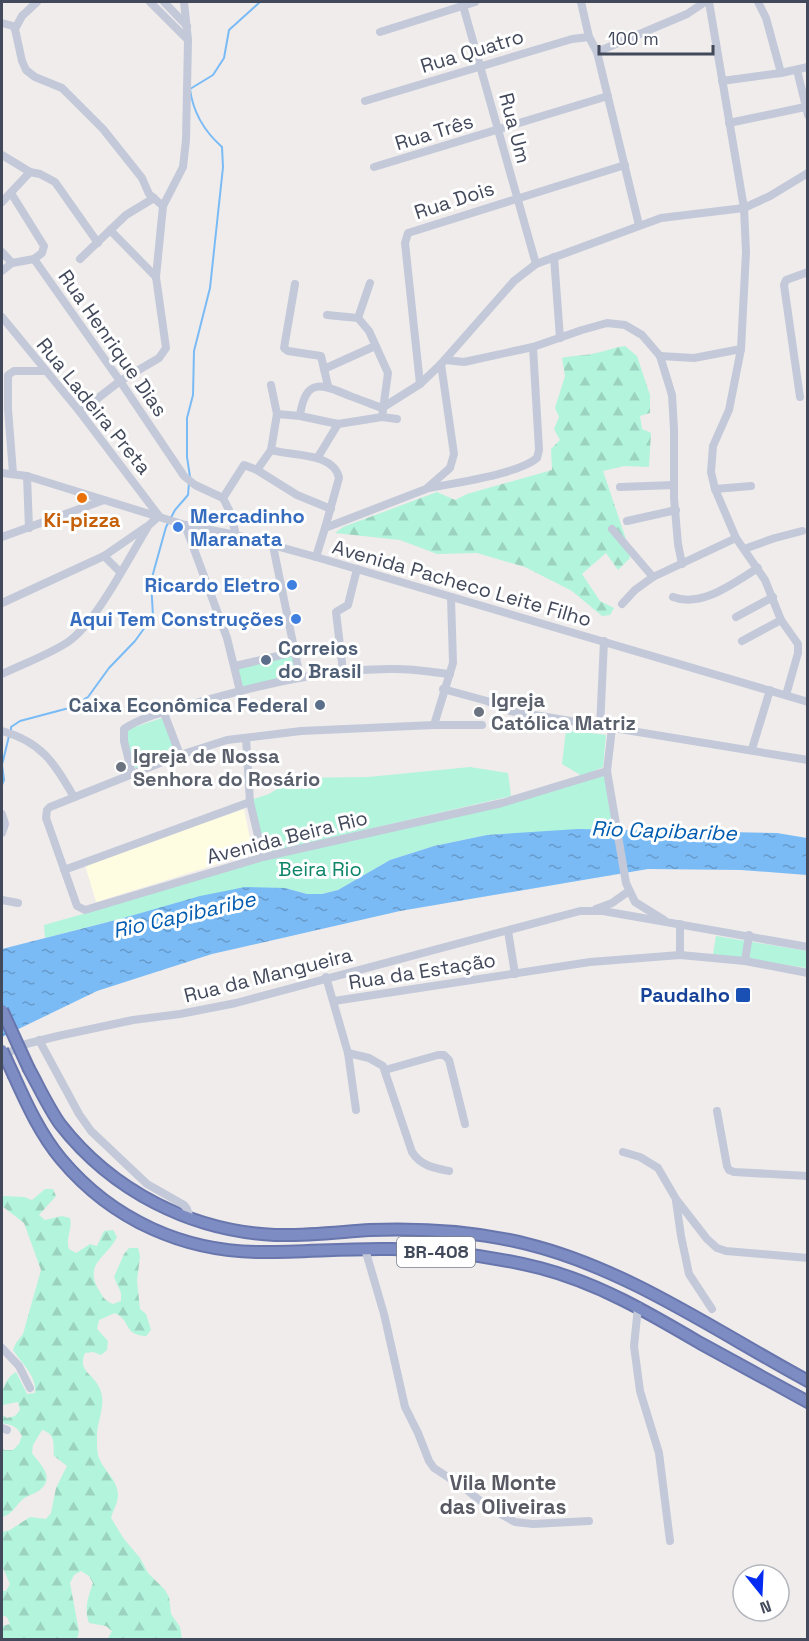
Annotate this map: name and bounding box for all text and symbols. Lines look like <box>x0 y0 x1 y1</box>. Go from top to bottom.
scale bar <box>599 18 713 56</box>
street label: Rua Quatro <box>417 23 527 79</box>
text: 100 m <box>608 27 659 50</box>
street label: Rua Um <box>493 90 537 166</box>
street label: Rua Três <box>392 108 476 156</box>
street label: Rua Dois <box>411 175 497 225</box>
street label: Rua Henrique Dias <box>53 265 173 421</box>
street label: Rua Ladeira Preta <box>31 332 157 480</box>
marker: Ki-pizza <box>75 491 89 505</box>
place label: Mercadinho Maranata <box>190 503 305 552</box>
place label: Ki-pizza <box>44 507 121 533</box>
marker: Mercadinho Maranata <box>171 520 185 534</box>
street label: Avenida Pacheco Leite Filho <box>329 534 595 632</box>
place label: Ricardo Eletro <box>145 572 280 598</box>
marker: Ricardo Eletro <box>285 578 299 592</box>
place label: Aqui Tem Construções <box>70 606 284 632</box>
marker: Aqui Tem Construções <box>289 612 303 626</box>
place label: Correios do Brasil <box>278 635 362 684</box>
marker: Correios do Brasil <box>259 653 273 667</box>
place label: Igreja Católica Matriz <box>491 687 636 736</box>
place label: Caixa Econômica Federal <box>69 692 308 718</box>
marker: Caixa Econômica Federal <box>313 698 327 712</box>
marker: Igreja Católica Matriz <box>472 705 486 719</box>
place label: Igreja de Nossa Senhora do Rosário <box>133 743 320 792</box>
marker: Igreja de Nossa Senhora do Rosário <box>114 760 128 774</box>
street label: Avenida Beira Rio <box>204 805 370 869</box>
water label: Rio Capibaribe <box>591 814 739 847</box>
park label: Beira Rio <box>278 857 362 881</box>
water label: Rio Capibaribe <box>110 885 259 944</box>
street label: Rua da Mangueira <box>181 942 355 1008</box>
street label: Rua da Estação <box>347 947 497 995</box>
place label: Paudalho <box>640 982 730 1008</box>
marker: Paudalho <box>734 986 752 1004</box>
road number: BR-408 <box>397 1237 475 1267</box>
district label: Vila Monte das Oliveiras <box>439 1469 567 1520</box>
north arrow <box>731 1563 791 1623</box>
text: N <box>757 1595 774 1618</box>

